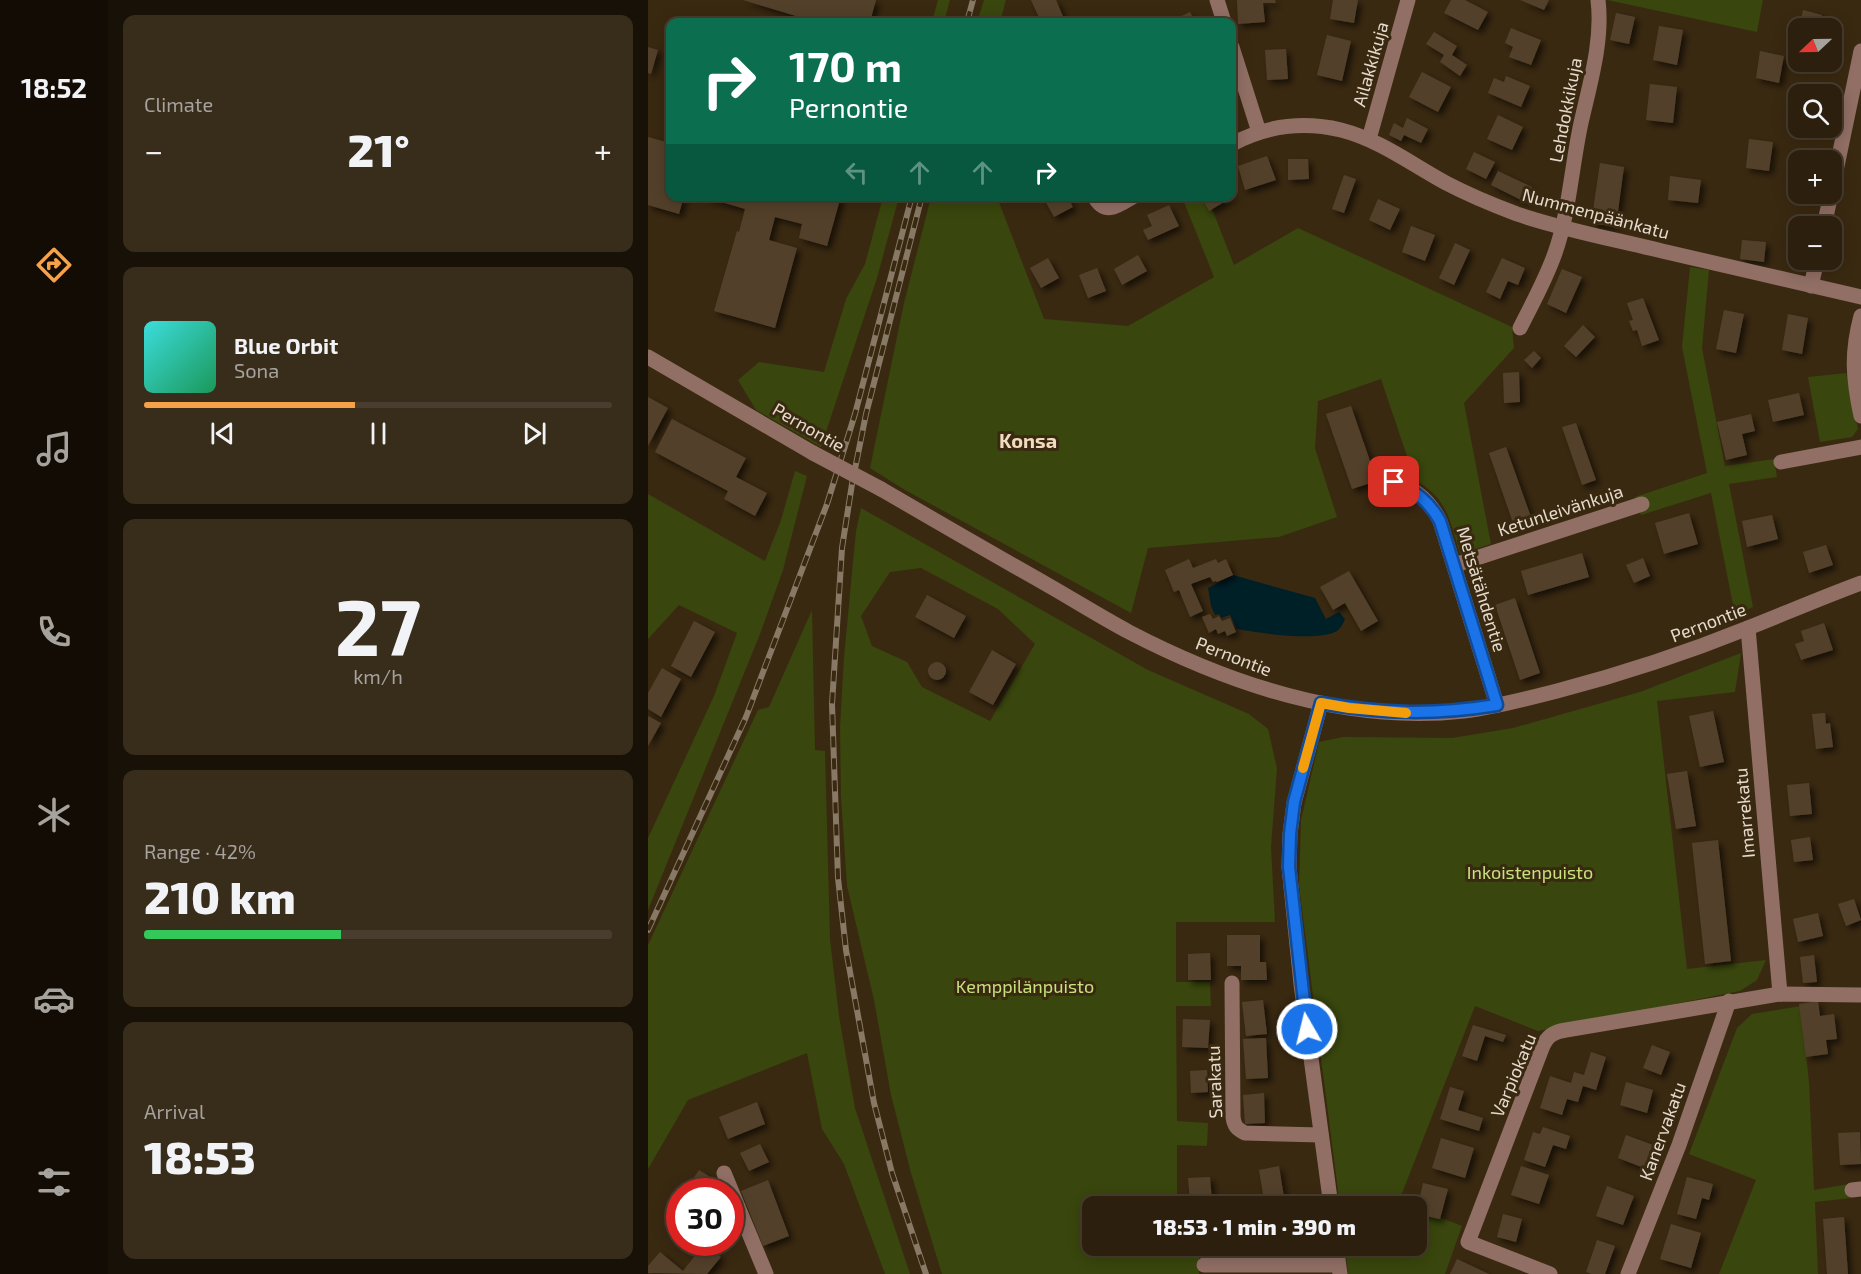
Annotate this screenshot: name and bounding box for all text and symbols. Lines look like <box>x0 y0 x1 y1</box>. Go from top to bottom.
north arrow <box>1788 18 1842 72</box>
map controls <box>1788 18 1842 270</box>
street label: Ailakkikuja <box>1347 19 1393 109</box>
text: 170 m <box>789 40 902 90</box>
icon: right <box>690 42 768 120</box>
street label: Lehdokkikuja <box>1544 56 1586 164</box>
text: 18:52 <box>21 71 87 103</box>
button: search <box>1788 84 1842 138</box>
text: Pernontie <box>789 91 908 123</box>
text: Climate <box>144 92 213 116</box>
text: 21° <box>348 122 410 176</box>
text: − <box>144 130 163 170</box>
text: + <box>594 130 612 170</box>
button: + <box>1788 150 1842 204</box>
icon: left <box>840 156 873 189</box>
icon: ahead <box>903 156 936 189</box>
icon: ahead <box>966 156 999 189</box>
icon: right <box>1029 156 1062 189</box>
street label: Nummenpäänkatu <box>1520 183 1672 243</box>
button: − <box>1788 216 1842 270</box>
icon: directions <box>33 244 75 286</box>
text: Blue Orbit <box>234 332 338 358</box>
text: Sona <box>234 358 279 382</box>
street label: Pernontie <box>769 398 849 456</box>
icon: previous <box>206 417 239 450</box>
icon: pause <box>362 417 395 450</box>
icon: next <box>518 417 551 450</box>
icon: music <box>33 428 75 470</box>
district label: Konsa <box>999 428 1057 452</box>
pin <box>1368 456 1419 507</box>
icon: arrive <box>1377 465 1410 498</box>
street label: Ketunleivänkuja <box>1494 479 1626 541</box>
street label: Metsätähdentie <box>1452 524 1512 654</box>
text: 27 <box>335 578 421 672</box>
street label: Pernontie <box>1667 597 1749 647</box>
icon: phone <box>33 611 75 653</box>
street label: Pernontie <box>1193 631 1275 681</box>
text: km/h <box>353 664 403 688</box>
street label: Imarrekatu <box>1729 767 1759 859</box>
icon: climate <box>33 794 75 836</box>
text: Range · 42% <box>144 839 256 863</box>
park label: Inkoistenpuisto <box>1467 861 1593 883</box>
text: 210 km <box>144 869 296 923</box>
park label: Kemppilänpuisto <box>956 975 1094 997</box>
icon: car <box>33 978 75 1020</box>
position arrow <box>1275 997 1339 1061</box>
street label: Varpiokatu <box>1486 1030 1540 1120</box>
street label: Sarakatu <box>1202 1045 1226 1119</box>
street label: Kanervakatu <box>1634 1079 1690 1183</box>
text: Arrival <box>144 1099 205 1123</box>
text: 18:53 <box>144 1129 256 1183</box>
icon: filters <box>33 1161 75 1203</box>
speed limit sign: 30 <box>666 1178 744 1256</box>
text: 18:53 · 1 min · 390 m <box>1153 1213 1356 1239</box>

